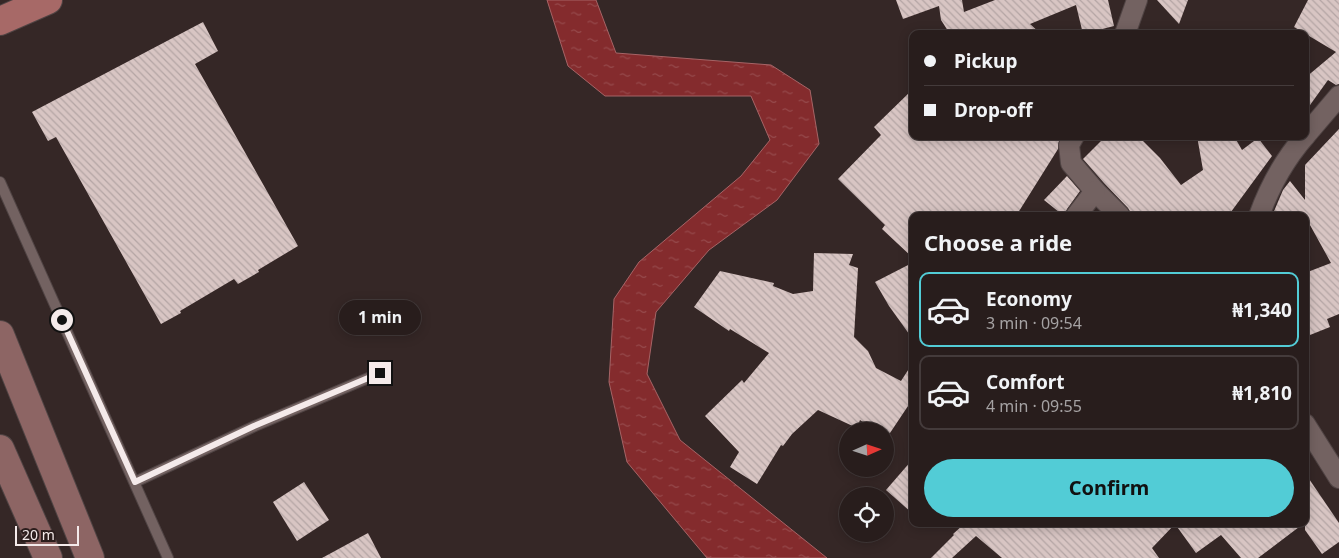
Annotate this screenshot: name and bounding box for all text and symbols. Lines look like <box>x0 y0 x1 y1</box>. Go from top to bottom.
text: Pickup <box>954 48 1017 74</box>
text: Drop-off <box>954 97 1033 123</box>
text: Choose a ride <box>924 227 1072 257</box>
text: Economy <box>986 286 1072 312</box>
icon: car <box>926 287 971 332</box>
text: ₦1,340 <box>1232 297 1292 323</box>
callout: 1 min <box>339 300 421 336</box>
text: 1 min <box>358 306 402 328</box>
route start <box>51 309 73 331</box>
text: 3 min · 09:54 <box>986 312 1082 334</box>
route end <box>369 362 391 384</box>
text: Comfort <box>986 369 1065 395</box>
icon: car <box>926 370 971 415</box>
text: ₦1,810 <box>1232 380 1292 406</box>
text: 4 min · 09:55 <box>986 395 1082 417</box>
north arrow <box>839 422 894 478</box>
map controls <box>839 422 894 542</box>
button: Confirm <box>924 459 1294 517</box>
button: locate <box>839 487 894 542</box>
scale bar <box>15 523 79 546</box>
text: 20 m <box>22 525 55 544</box>

